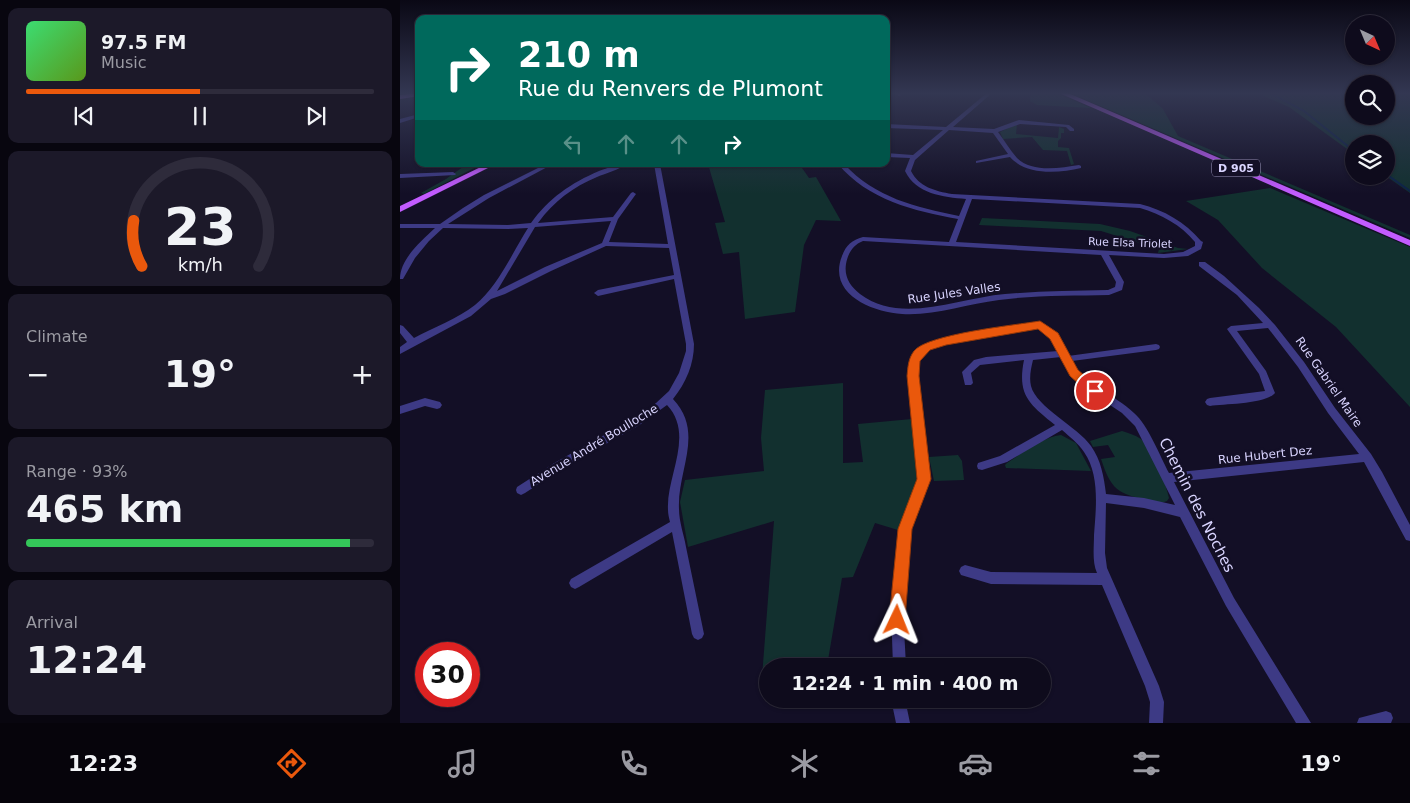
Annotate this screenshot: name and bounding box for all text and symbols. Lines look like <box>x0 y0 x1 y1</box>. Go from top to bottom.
north arrow <box>1345 15 1395 65</box>
map controls <box>1345 15 1395 185</box>
text: 97.5 FM <box>101 31 186 53</box>
icon: right <box>435 35 500 100</box>
text: 210 m <box>518 35 640 75</box>
text: Music <box>101 53 147 72</box>
button: search <box>1345 75 1395 125</box>
text: Rue du Renvers de Plumont <box>518 76 823 101</box>
icon: previous <box>70 102 98 130</box>
icon: pause <box>186 102 214 130</box>
icon: next <box>302 102 330 130</box>
icon: left <box>559 130 587 158</box>
icon: ahead <box>612 130 640 158</box>
icon: ahead <box>665 130 693 158</box>
icon: right <box>718 130 746 158</box>
button: layers <box>1345 135 1395 185</box>
road number: D 905 <box>1212 160 1260 177</box>
text: 23 <box>164 197 236 257</box>
street label: Rue Elsa Triolet <box>1088 235 1173 251</box>
text: km/h <box>177 254 223 275</box>
street label: Rue Jules Valles <box>907 280 1001 306</box>
text: Climate <box>26 327 88 346</box>
street label: Rue Gabriel Maire <box>1293 334 1365 430</box>
text: 19° <box>164 352 236 396</box>
text: − <box>26 358 49 391</box>
text: + <box>351 358 374 391</box>
pin <box>1074 370 1116 412</box>
icon: arrive <box>1081 377 1109 405</box>
street label: Avenue André Boulloche <box>528 401 660 489</box>
street label: Chemin des Noches <box>1155 435 1239 576</box>
street label: Rue Hubert Dez <box>1217 443 1313 467</box>
text: Range · 93% <box>26 462 128 481</box>
text: 465 km <box>26 487 183 531</box>
position arrow <box>870 593 922 645</box>
text: Arrival <box>26 613 78 632</box>
text: 12:24 <box>26 638 147 682</box>
speed limit sign: 30 <box>415 642 480 707</box>
text: 12:24 · 1 min · 400 m <box>791 672 1019 694</box>
icon: directions <box>274 746 309 781</box>
icon: music <box>445 746 480 781</box>
icon: phone <box>616 746 651 781</box>
icon: climate <box>787 746 822 781</box>
icon: car <box>958 746 993 781</box>
icon: filters <box>1129 746 1164 781</box>
text: 12:23 <box>68 751 138 776</box>
text: 19° <box>1300 751 1342 776</box>

